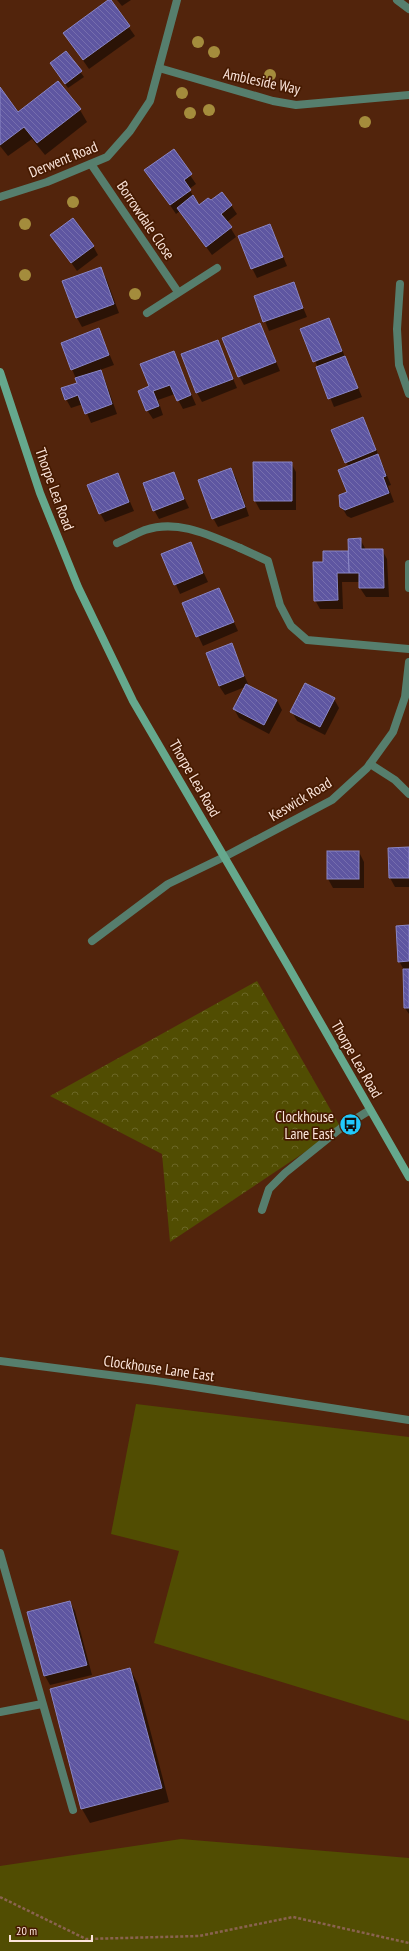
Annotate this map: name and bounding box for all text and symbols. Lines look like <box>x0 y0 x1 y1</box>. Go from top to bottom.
street label: Ambleside Way <box>222 64 303 98</box>
street label: Derwent Road <box>26 137 100 181</box>
street label: Borrowdale Close <box>113 177 179 263</box>
street label: Thorpe Lea Road <box>31 445 79 533</box>
street label: Thorpe Lea Road <box>165 736 225 820</box>
street label: Keswick Road <box>265 773 335 825</box>
street label: Thorpe Lea Road <box>327 1017 387 1101</box>
place label: Clockhouse Lane East <box>275 1107 334 1143</box>
bus stop icon: Clockhouse Lane East <box>337 1112 363 1138</box>
street label: Clockhouse Lane East <box>102 1351 216 1385</box>
scale bar <box>10 1917 92 1943</box>
text: 20 m <box>16 1923 37 1938</box>

